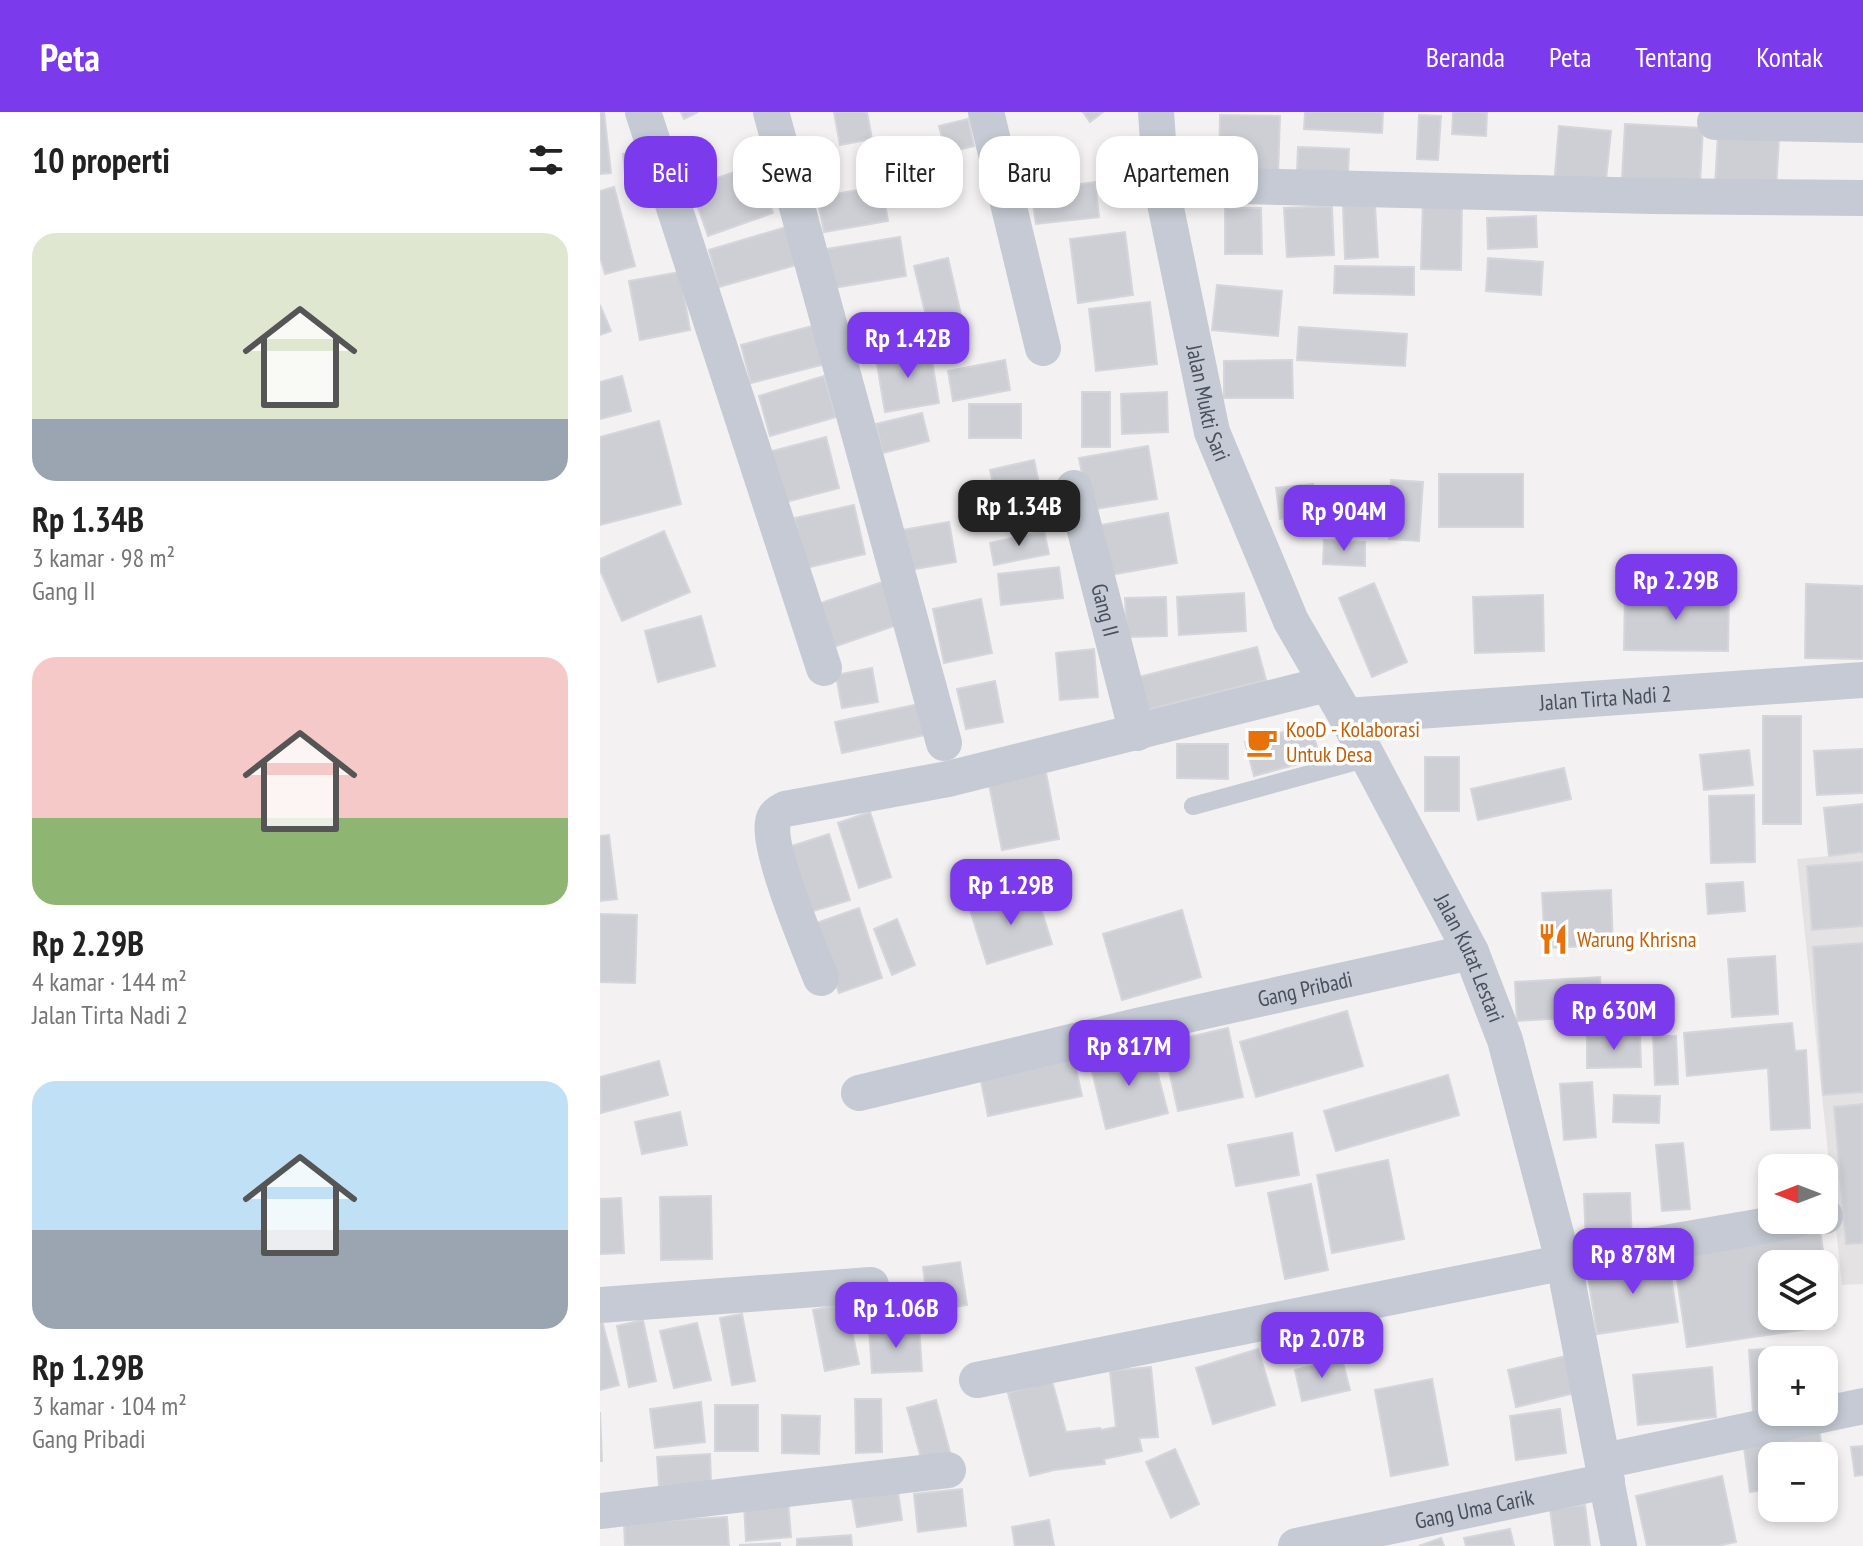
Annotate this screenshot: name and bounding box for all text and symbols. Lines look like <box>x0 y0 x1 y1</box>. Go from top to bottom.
text: Peta <box>40 32 100 81</box>
text: Beranda <box>1426 38 1505 75</box>
text: Peta <box>1549 38 1591 75</box>
text: Tentang <box>1635 38 1712 75</box>
text: Kontak <box>1756 38 1823 75</box>
chip: Beli <box>624 136 717 208</box>
chip: Sewa <box>733 136 840 208</box>
chip: Filter <box>856 136 963 208</box>
chip: Baru <box>979 136 1080 208</box>
chip: Apartemen <box>1096 136 1258 208</box>
text: 10 properti <box>32 138 170 182</box>
icon: filters <box>524 138 568 182</box>
icon: home <box>228 285 372 429</box>
pin: Rp 1.42B <box>825 312 991 380</box>
text: Rp 1.42B <box>865 321 951 354</box>
street label: Jalan Mukti Sari <box>1180 341 1237 465</box>
pin: Rp 1.34B <box>936 480 1102 548</box>
pin: Rp 904M <box>1270 485 1418 553</box>
text: Rp 1.34B <box>976 489 1062 522</box>
text: Rp 904M <box>1302 494 1386 527</box>
text: Rp 1.34B <box>32 497 144 541</box>
text: 3 kamar · 98 m² <box>32 541 175 574</box>
pin: Rp 2.29B <box>1593 554 1759 622</box>
text: Rp 2.29B <box>1633 563 1719 596</box>
text: Gang II <box>32 574 95 607</box>
street label: Gang II <box>1085 581 1126 640</box>
street label: Jalan Tirta Nadi 2 <box>1537 679 1672 717</box>
icon: home <box>228 709 372 853</box>
place label: KooD - Kolaborasi Untuk Desa <box>1286 715 1420 768</box>
cafe icon: KooD - Kolaborasi Untuk Desa <box>1245 725 1279 759</box>
pin: Rp 1.29B <box>928 859 1094 927</box>
text: Rp 1.29B <box>968 868 1054 901</box>
street label: Jalan Kutat Lestari <box>1428 888 1511 1026</box>
text: Rp 2.29B <box>32 921 144 965</box>
restaurant icon: Warung Khrisna <box>1536 922 1570 956</box>
place label: Warung Khrisna <box>1577 925 1696 953</box>
text: 4 kamar · 144 m² <box>32 965 187 998</box>
street label: Gang Pribadi <box>1255 965 1355 1013</box>
pin: Rp 630M <box>1540 984 1688 1052</box>
text: Rp 630M <box>1572 993 1656 1026</box>
text: Jalan Tirta Nadi 2 <box>32 998 188 1031</box>
pin: Rp 817M <box>1055 1020 1203 1088</box>
text: Rp 817M <box>1087 1029 1171 1062</box>
icon: home <box>228 1133 372 1277</box>
north arrow <box>1758 1154 1838 1234</box>
map controls <box>1758 1154 1838 1522</box>
pin: Rp 878M <box>1559 1228 1707 1296</box>
text: Rp 878M <box>1591 1237 1675 1270</box>
button: layers <box>1758 1250 1838 1330</box>
pin: Rp 1.06B <box>813 1282 979 1350</box>
text: Rp 1.06B <box>853 1291 939 1324</box>
pin: Rp 2.07B <box>1239 1312 1405 1380</box>
text: Rp 2.07B <box>1279 1321 1365 1354</box>
text: Rp 1.29B <box>32 1345 144 1389</box>
button: + <box>1758 1346 1838 1426</box>
text: 3 kamar · 104 m² <box>32 1389 187 1422</box>
text: Gang Pribadi <box>32 1422 146 1455</box>
button: − <box>1758 1442 1838 1522</box>
street label: Gang Uma Carik <box>1412 1483 1537 1535</box>

